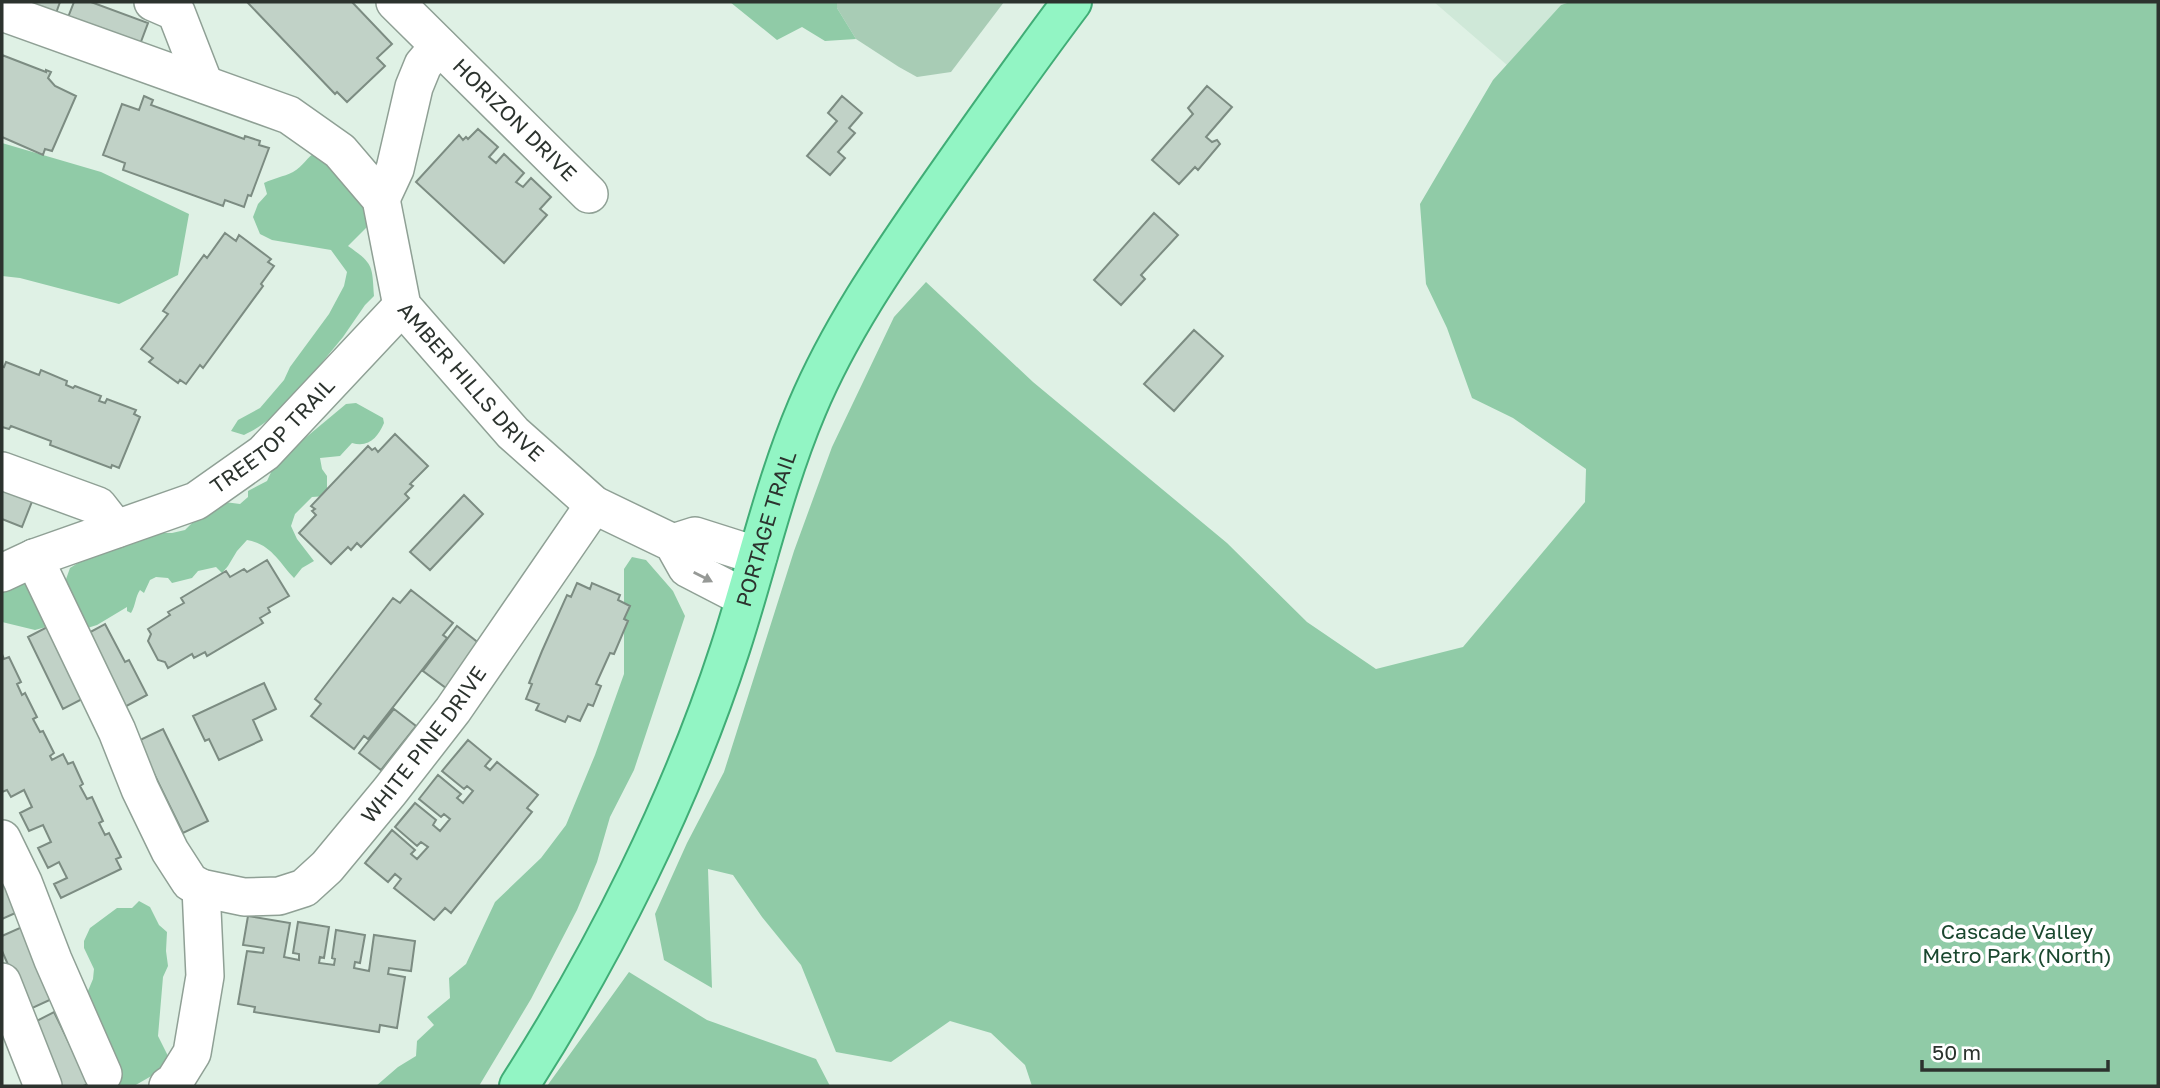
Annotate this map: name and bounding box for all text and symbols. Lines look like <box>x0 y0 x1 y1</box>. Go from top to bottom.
street label: HORIZON DRIVE <box>448 53 583 186</box>
street label: AMBER HILLS DRIVE <box>393 296 550 466</box>
street label: TREETOP TRAIL <box>205 372 340 499</box>
street label: PORTAGE TRAIL <box>730 447 801 610</box>
one-way arrow <box>693 571 713 582</box>
street label: WHITE PINE DRIVE <box>355 661 491 828</box>
park label: Cascade Valley Metro Park (North) <box>1922 918 2112 968</box>
scale bar <box>1922 1028 2108 1072</box>
text: 50 m <box>1932 1039 1981 1065</box>

